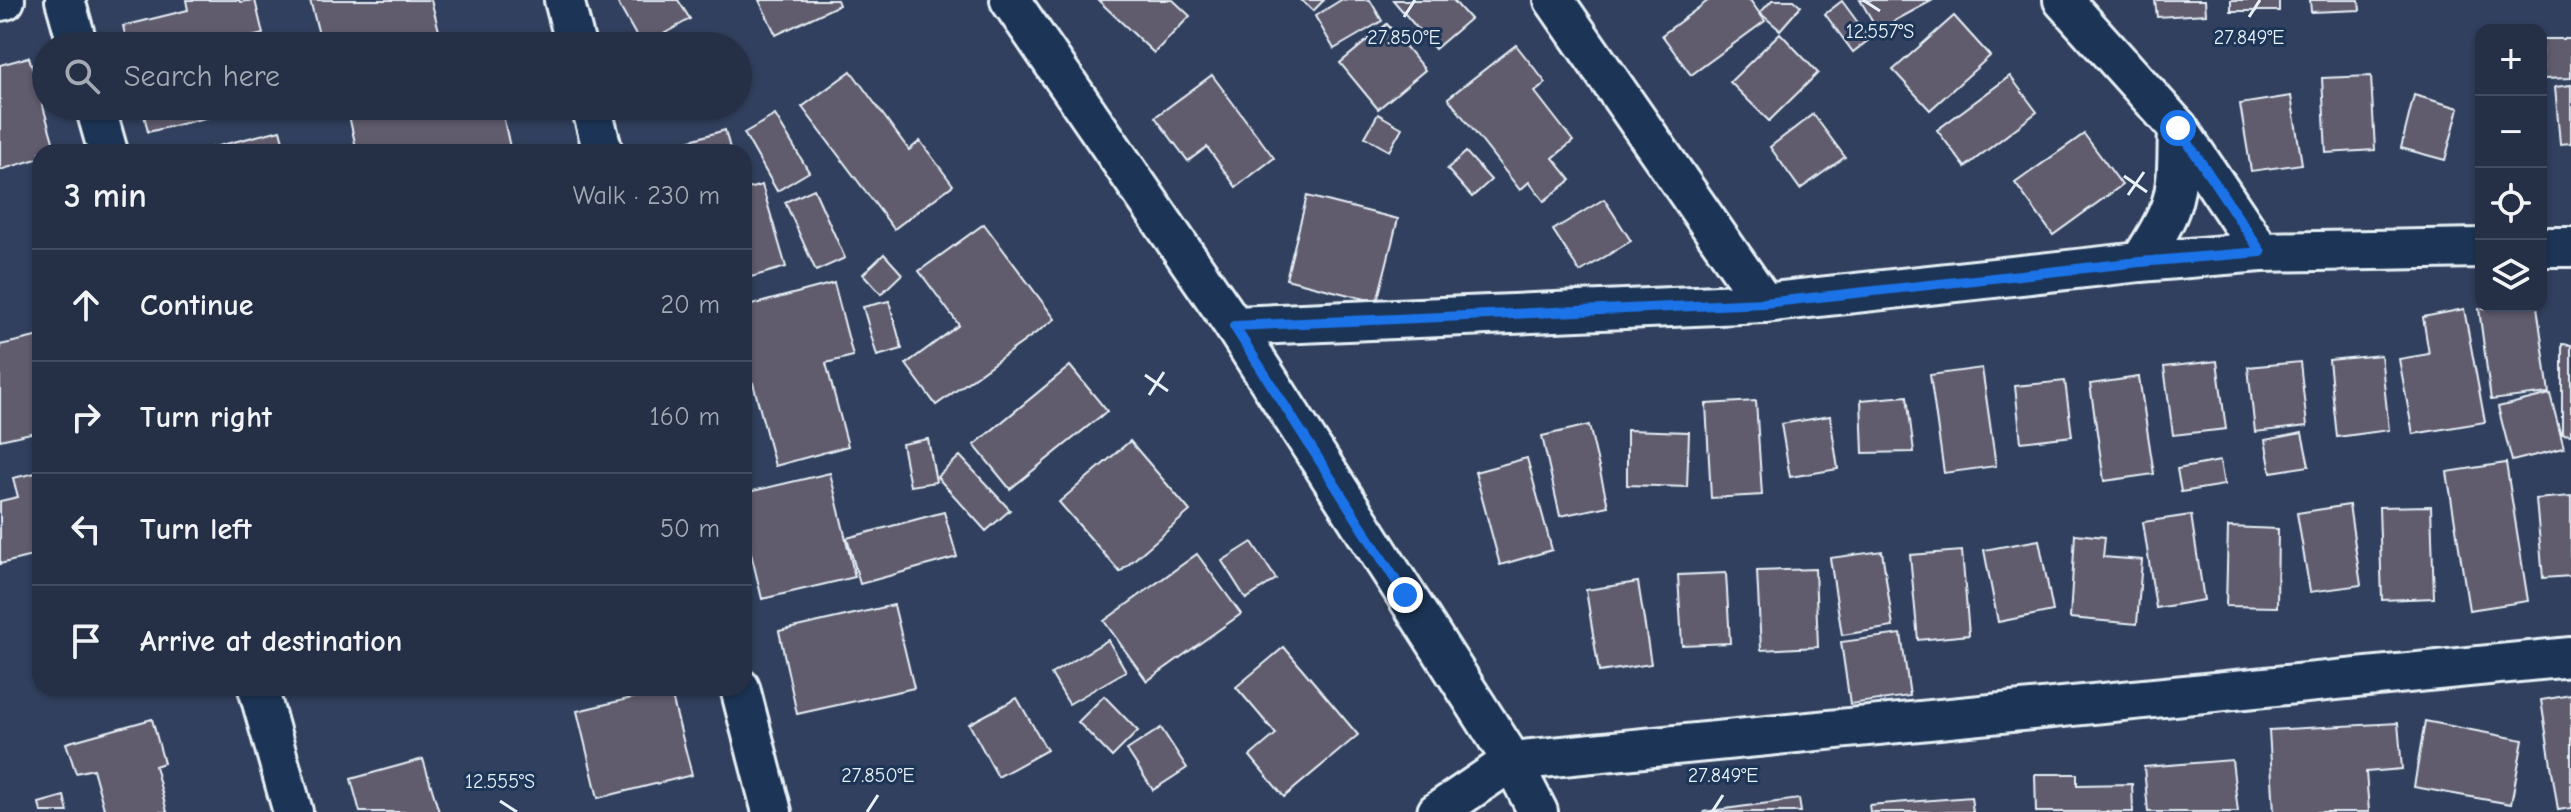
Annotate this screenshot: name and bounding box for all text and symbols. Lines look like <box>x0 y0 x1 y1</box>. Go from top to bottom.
text: 12.557°S <box>1846 20 1914 43</box>
map controls <box>2475 24 2547 312</box>
button: + <box>2475 24 2547 96</box>
text: 27.850°E <box>1367 26 1441 49</box>
text: 27.849°E <box>2214 26 2284 49</box>
search box <box>32 32 752 120</box>
icon: search <box>60 54 104 98</box>
text: Search here <box>124 59 280 94</box>
button: − <box>2475 96 2547 168</box>
route start <box>2160 110 2196 146</box>
button: locate <box>2475 168 2547 240</box>
text: 3 min <box>64 176 147 216</box>
text: Walk · 230 m <box>573 181 720 211</box>
button: layers <box>2475 240 2547 312</box>
icon: ahead <box>64 283 108 327</box>
text: Continue <box>140 288 254 323</box>
text: 20 m <box>660 290 720 320</box>
icon: right <box>64 395 108 439</box>
text: Turn right <box>140 400 272 435</box>
text: 160 m <box>650 402 720 432</box>
icon: left <box>64 507 108 551</box>
text: Turn left <box>140 512 252 547</box>
text: 50 m <box>660 514 720 544</box>
route end <box>1387 577 1423 613</box>
icon: arrive <box>64 619 108 663</box>
text: Arrive at destination <box>140 624 402 659</box>
text: 27.850°E <box>841 764 915 787</box>
text: 27.849°E <box>1688 764 1758 787</box>
text: 12.555°S <box>465 770 535 793</box>

